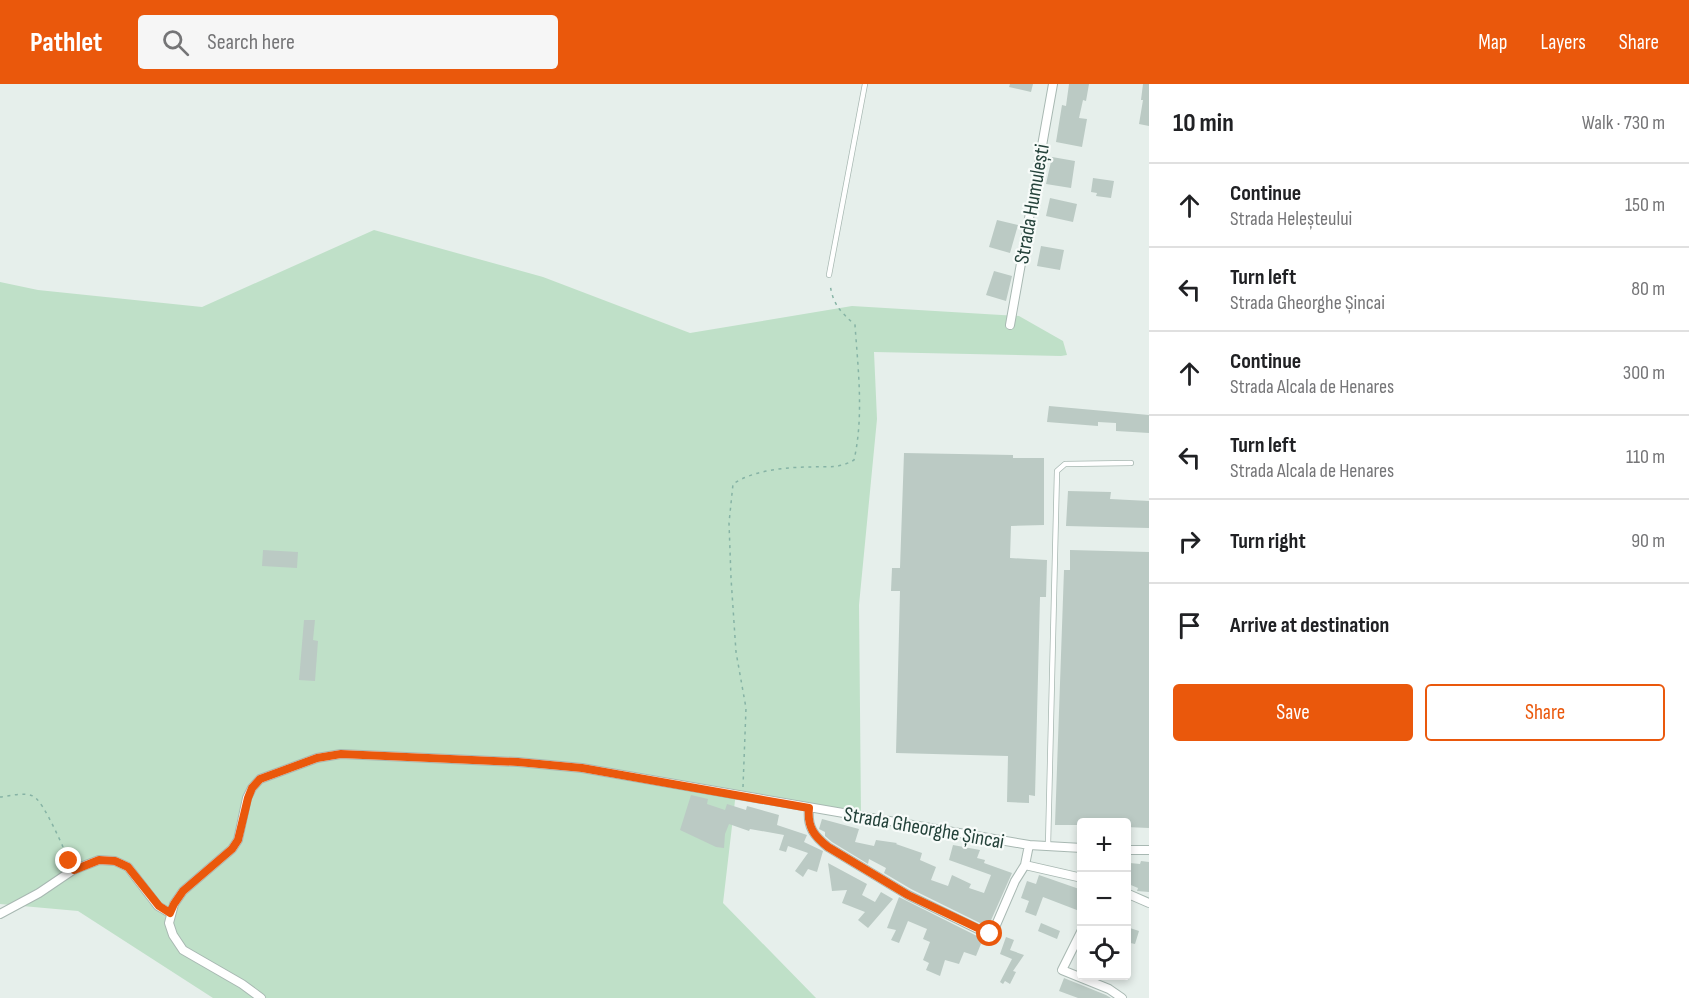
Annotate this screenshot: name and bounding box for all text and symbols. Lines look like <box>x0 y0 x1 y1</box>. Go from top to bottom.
search box <box>138 15 558 69</box>
text: Pathlet <box>30 26 102 59</box>
icon: search <box>159 26 192 59</box>
text: Search here <box>207 29 295 56</box>
text: Map <box>1478 30 1507 55</box>
text: Layers <box>1540 30 1586 55</box>
text: Share <box>1619 30 1659 55</box>
text: 10 min <box>1173 108 1234 139</box>
text: Walk · 730 m <box>1582 111 1665 135</box>
street label: Strada Humulești <box>1009 142 1055 266</box>
text: Continue <box>1230 180 1301 207</box>
icon: ahead <box>1173 189 1206 222</box>
text: 150 m <box>1625 193 1665 217</box>
text: Strada Heleșteului <box>1230 207 1352 231</box>
text: Turn left <box>1230 264 1296 291</box>
icon: left <box>1173 273 1206 306</box>
text: 80 m <box>1631 277 1665 301</box>
text: Strada Gheorghe Șincai <box>1230 291 1385 315</box>
text: Continue <box>1230 348 1301 375</box>
icon: ahead <box>1173 357 1206 390</box>
text: 300 m <box>1623 361 1665 385</box>
text: Strada Alcala de Henares <box>1230 375 1394 399</box>
text: Turn left <box>1230 432 1296 459</box>
icon: left <box>1173 441 1206 474</box>
text: 110 m <box>1626 445 1665 469</box>
text: Strada Alcala de Henares <box>1230 459 1394 483</box>
icon: right <box>1173 525 1206 558</box>
text: Turn right <box>1230 528 1306 555</box>
text: 90 m <box>1631 529 1665 553</box>
icon: arrive <box>1173 609 1206 642</box>
text: Arrive at destination <box>1230 612 1389 639</box>
button: Save <box>1173 684 1413 741</box>
button: Share <box>1425 684 1665 741</box>
street label: Strada Gheorghe Șincai <box>842 802 1006 854</box>
map controls <box>1077 818 1131 980</box>
button: + <box>1077 818 1131 872</box>
route end <box>55 847 81 873</box>
button: − <box>1077 872 1131 926</box>
route start <box>976 920 1002 946</box>
button: locate <box>1077 926 1131 980</box>

